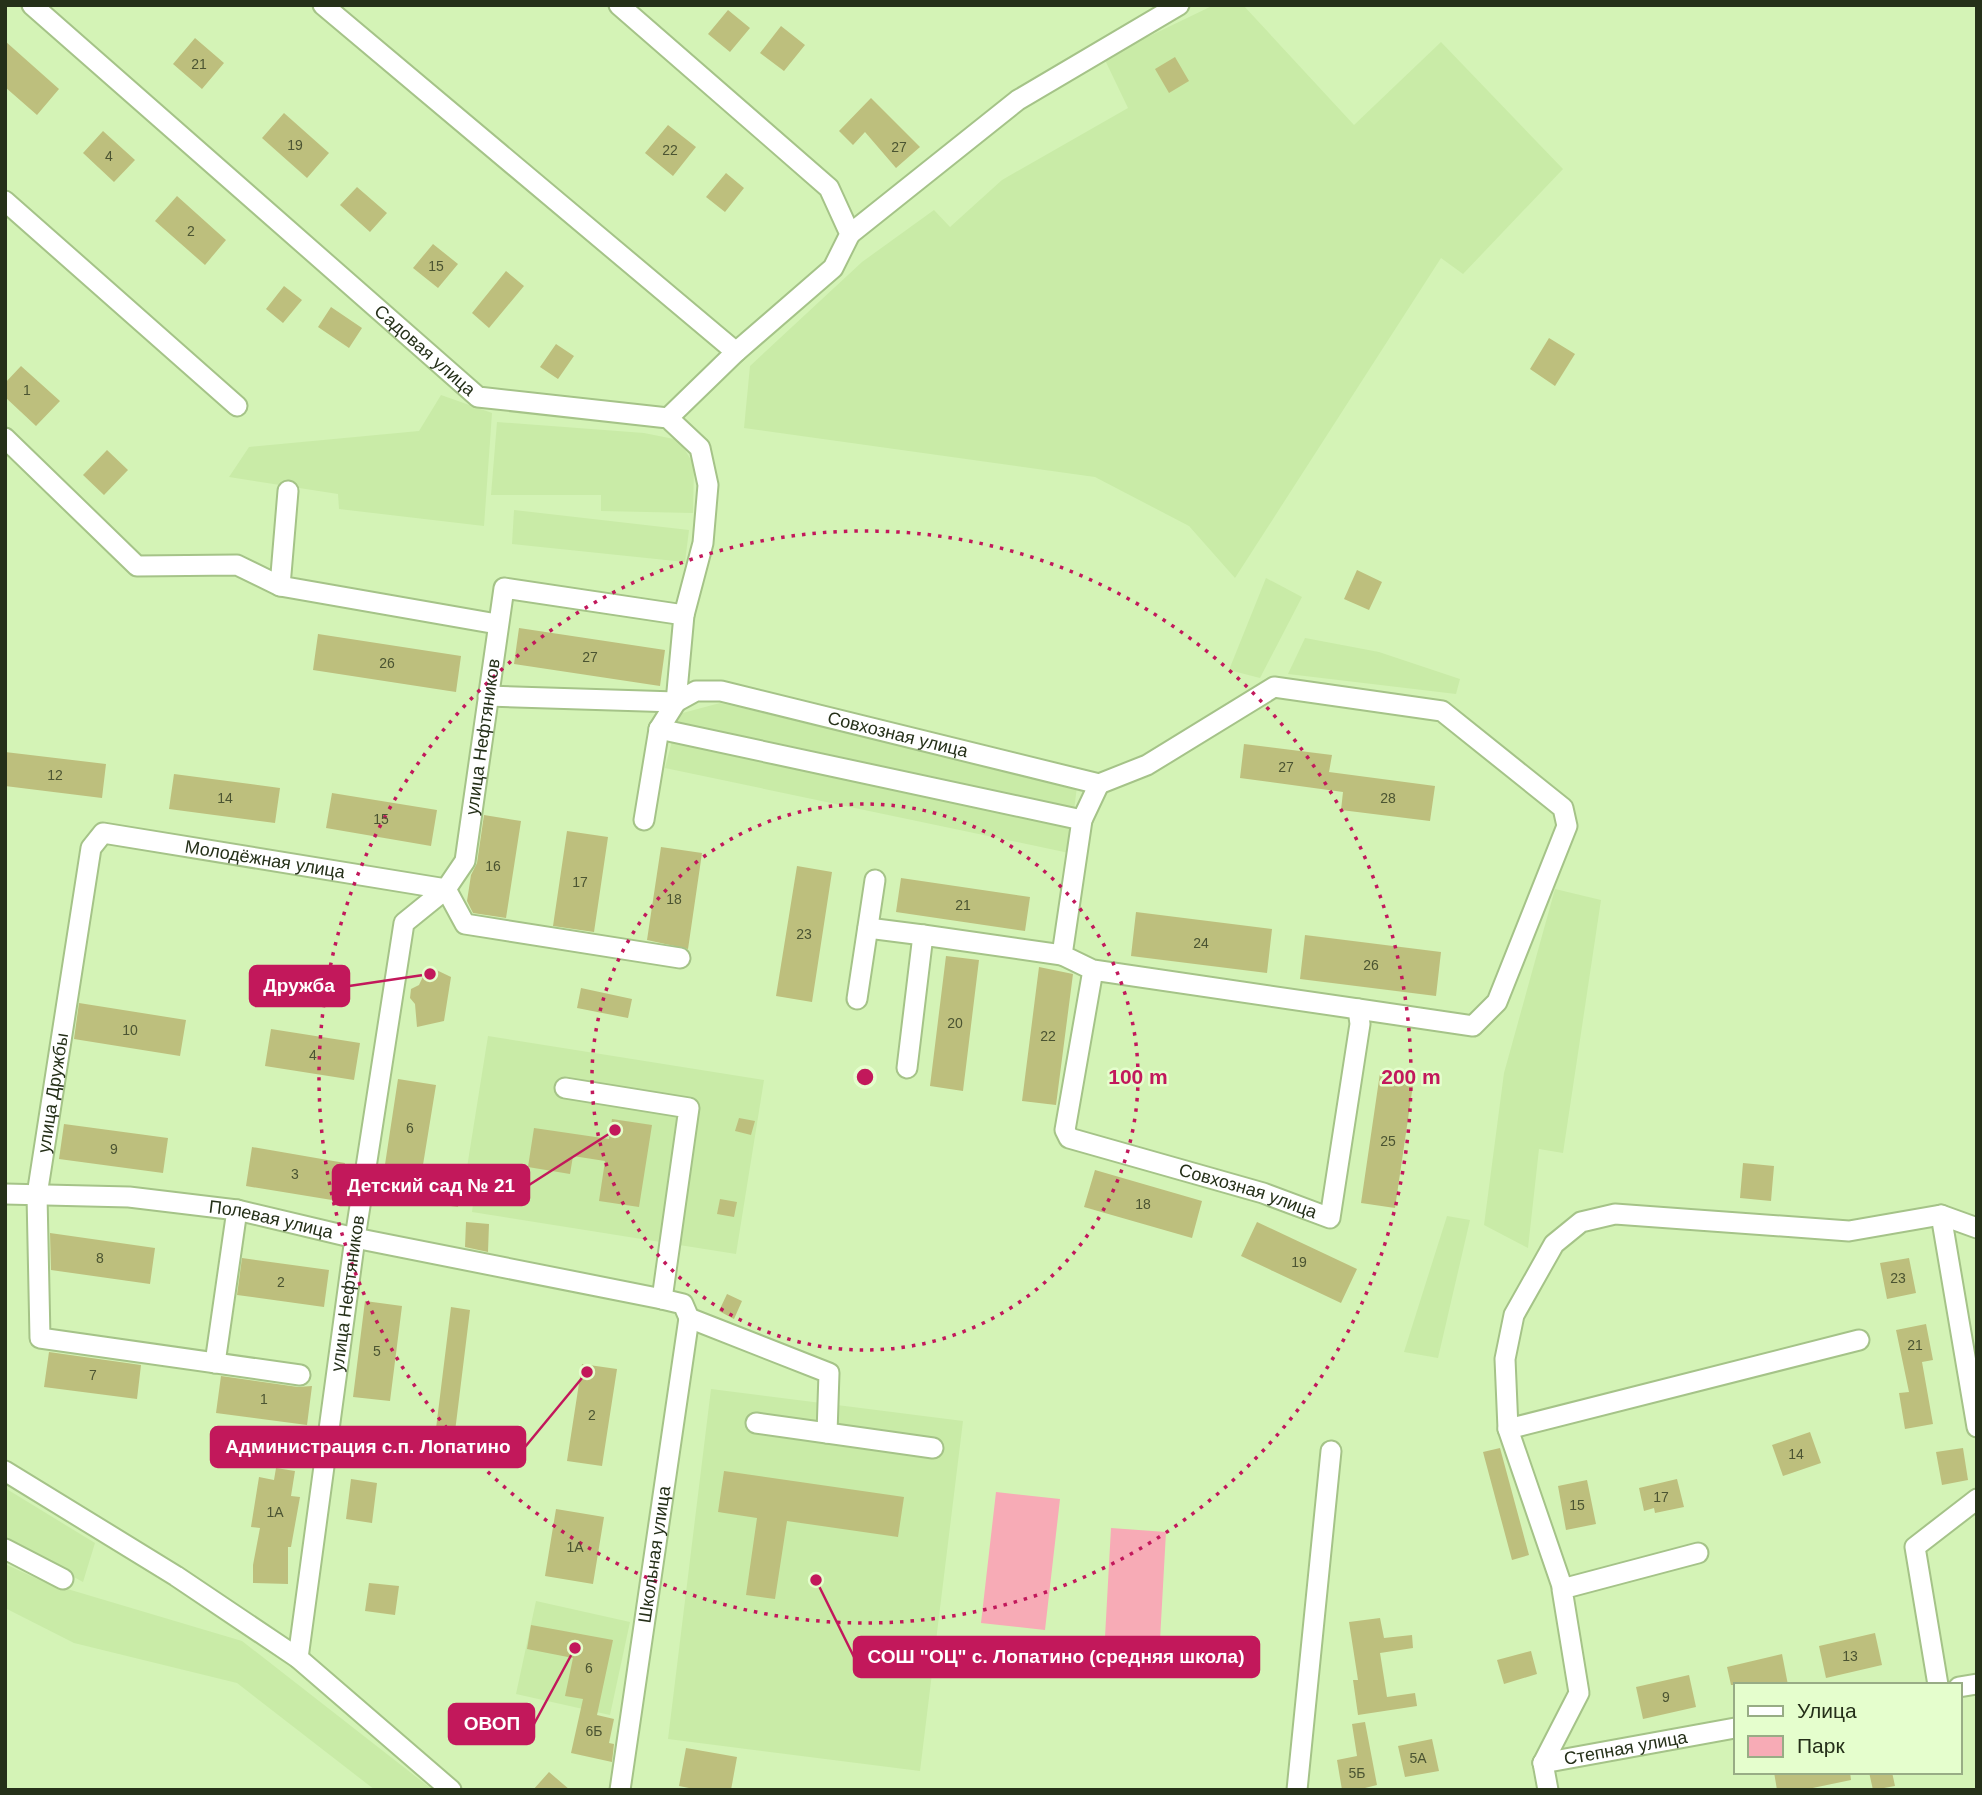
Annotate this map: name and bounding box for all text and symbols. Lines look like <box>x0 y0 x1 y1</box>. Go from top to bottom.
house number: 21 <box>191 56 207 72</box>
house number: 19 <box>287 137 303 153</box>
house number: 27 <box>891 139 907 155</box>
house number: 22 <box>662 142 678 158</box>
house number: 4 <box>105 148 113 164</box>
house number: 2 <box>187 223 195 239</box>
house number: 15 <box>428 258 444 274</box>
street label: Садовая улица <box>370 301 480 400</box>
house number: 1 <box>23 382 31 398</box>
house number: 27 <box>582 649 598 665</box>
house number: 26 <box>379 655 395 671</box>
street label: улица Нефтяников <box>462 657 504 816</box>
street label: Совхозная улица <box>826 708 971 762</box>
house number: 27 <box>1278 759 1294 775</box>
house number: 12 <box>47 767 63 783</box>
house number: 14 <box>217 790 233 806</box>
house number: 28 <box>1380 790 1396 806</box>
house number: 15 <box>373 811 389 827</box>
street label: Молодёжная улица <box>183 836 347 882</box>
house number: 16 <box>485 858 501 874</box>
house number: 17 <box>572 874 588 890</box>
house number: 18 <box>666 891 682 907</box>
house number: 21 <box>955 897 971 913</box>
house number: 23 <box>796 926 812 942</box>
house number: 24 <box>1193 935 1209 951</box>
house number: 26 <box>1363 957 1379 973</box>
callout: Дружба <box>250 966 349 1006</box>
text: Дружба <box>263 975 335 996</box>
house number: 20 <box>947 1015 963 1031</box>
house number: 10 <box>122 1022 138 1038</box>
house number: 22 <box>1040 1028 1056 1044</box>
street label: улица Дружбы <box>34 1031 72 1154</box>
house number: 4 <box>309 1047 317 1063</box>
centre of rings <box>853 1065 877 1089</box>
text: 100 m <box>1108 1065 1168 1088</box>
text: 200 m <box>1381 1065 1441 1088</box>
house number: 6 <box>406 1120 414 1136</box>
house number: 25 <box>1380 1133 1396 1149</box>
house number: 9 <box>110 1141 118 1157</box>
street label: Совхозная улица <box>1177 1160 1321 1223</box>
callout: Детский сад № 21 <box>333 1165 529 1205</box>
house number: 3 <box>291 1166 299 1182</box>
text: Детский сад № 21 <box>347 1175 516 1196</box>
house number: 18 <box>1135 1196 1151 1212</box>
street label: Полевая улица <box>208 1197 336 1243</box>
street label: улица Нефтяников <box>327 1214 368 1373</box>
house number: 8 <box>96 1250 104 1266</box>
house number: 19 <box>1291 1254 1307 1270</box>
house number: 23 <box>1890 1270 1906 1286</box>
house number: 2 <box>277 1274 285 1290</box>
house number: 21 <box>1907 1337 1923 1353</box>
house number: 5 <box>373 1343 381 1359</box>
house number: 7 <box>89 1367 97 1383</box>
house number: 1 <box>260 1391 268 1407</box>
house number: 2 <box>588 1407 596 1423</box>
callout: Администрация с.п. Лопатино <box>211 1427 525 1467</box>
text: Администрация с.п. Лопатино <box>225 1436 511 1457</box>
house number: 14 <box>1788 1446 1804 1462</box>
street label: Школьная улица <box>635 1484 674 1624</box>
house number: 17 <box>1653 1489 1669 1505</box>
house number: 15 <box>1569 1497 1585 1513</box>
house number: 1А <box>266 1504 284 1520</box>
house number: 1А <box>566 1539 584 1555</box>
callout: СОШ "ОЦ" с. Лопатино (средняя школа) <box>854 1637 1259 1677</box>
text: СОШ "ОЦ" с. Лопатино (средняя школа) <box>867 1646 1245 1667</box>
house number: 13 <box>1842 1648 1858 1664</box>
house number: 6 <box>585 1660 593 1676</box>
legend <box>1734 1683 1961 1774</box>
house number: 9 <box>1662 1689 1670 1705</box>
text: Улица <box>1797 1699 1857 1722</box>
callout: ОВОП <box>449 1704 534 1744</box>
text: ОВОП <box>464 1713 520 1734</box>
house number: 6Б <box>586 1723 602 1739</box>
street label: Степная улица <box>1562 1727 1690 1769</box>
text: Парк <box>1797 1734 1845 1757</box>
house number: 5А <box>1409 1750 1427 1766</box>
house number: 5Б <box>1349 1765 1365 1781</box>

